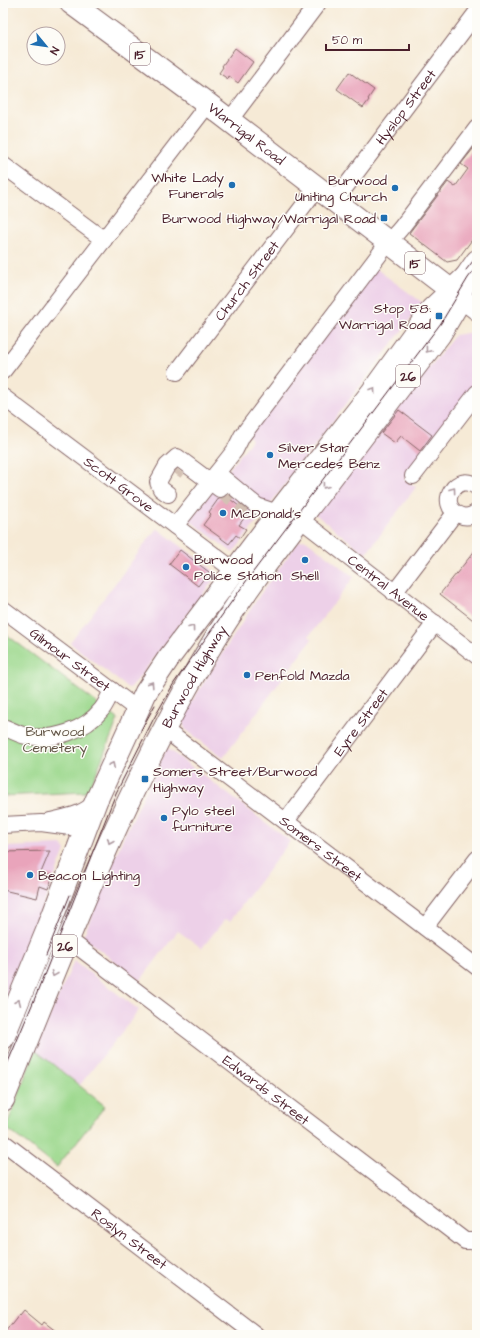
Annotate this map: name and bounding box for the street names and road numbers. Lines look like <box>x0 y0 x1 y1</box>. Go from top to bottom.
road number: 15 <box>130 43 150 65</box>
street label: Hyslop Street <box>371 65 442 149</box>
street label: Warrigal Road <box>203 98 289 170</box>
street label: Church Street <box>210 236 285 325</box>
road number: 15 <box>405 252 425 274</box>
road number: 26 <box>396 365 420 387</box>
street label: Scott Grove <box>79 452 158 518</box>
street label: Central Avenue <box>343 550 433 627</box>
street label: Burwood Highway <box>157 621 232 732</box>
street label: Gilmour Street <box>25 623 115 697</box>
street label: Eyre Street <box>329 684 394 761</box>
street label: Somers Street <box>275 811 366 887</box>
road number: 26 <box>53 935 77 957</box>
street label: Edwards Street <box>218 1051 314 1130</box>
street label: Roslyn Street <box>87 1204 171 1275</box>

